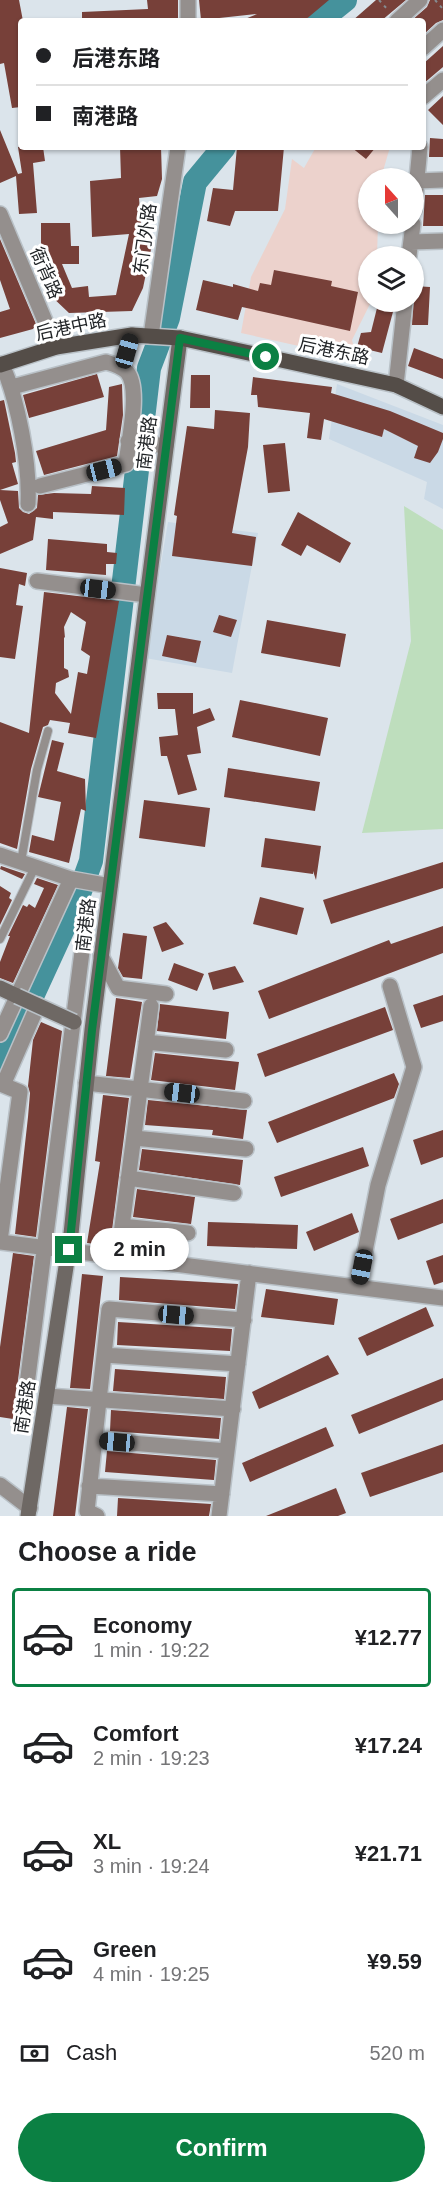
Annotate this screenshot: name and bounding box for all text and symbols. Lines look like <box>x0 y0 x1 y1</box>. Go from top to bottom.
text: 后港东路 <box>72 46 160 71</box>
text: 南港路 <box>72 104 138 129</box>
north arrow <box>358 168 424 234</box>
map controls <box>358 168 424 312</box>
street label: 东门外路 <box>130 202 160 276</box>
street label: 衙背路 <box>26 244 66 302</box>
button: layers <box>358 246 424 312</box>
street label: 后港中路 <box>34 310 108 344</box>
car <box>113 331 141 371</box>
street label: 后港东路 <box>297 334 371 368</box>
route start <box>252 343 279 370</box>
street label: 南港路 <box>134 415 160 471</box>
car <box>84 457 124 483</box>
car <box>79 578 117 600</box>
street label: 南港路 <box>73 897 99 953</box>
car <box>163 1082 201 1104</box>
callout: 2 min <box>90 1229 189 1271</box>
route end <box>55 1236 82 1263</box>
text: 2 min <box>113 1238 166 1260</box>
car <box>350 1248 374 1286</box>
car <box>157 1304 195 1326</box>
street label: 南港路 <box>11 1379 39 1435</box>
car <box>98 1431 136 1453</box>
text: Choose a ride <box>18 1537 197 1567</box>
icon: car <box>21 1611 75 1665</box>
text: Economy <box>93 1613 192 1638</box>
text: ¥12.77 <box>355 1625 422 1650</box>
text: 1 min · 19:22 <box>93 1639 210 1661</box>
icon: car <box>21 1719 75 1773</box>
text: Comfort <box>93 1721 179 1746</box>
text: ¥17.24 <box>355 1733 422 1758</box>
text: 2 min · 19:23 <box>93 1747 210 1769</box>
icon: car <box>21 1827 75 1881</box>
text: XL <box>93 1829 121 1854</box>
text: ¥21.71 <box>355 1841 422 1866</box>
text: 3 min · 19:24 <box>93 1855 210 1877</box>
icon: car <box>21 1935 75 1989</box>
text: Green <box>93 1937 157 1962</box>
text: ¥9.59 <box>367 1949 422 1974</box>
text: 4 min · 19:25 <box>93 1963 210 1985</box>
icon: cash <box>18 2037 51 2070</box>
text: Cash <box>66 2040 117 2065</box>
text: 520 m <box>369 2042 425 2064</box>
button: Confirm <box>18 2113 425 2182</box>

